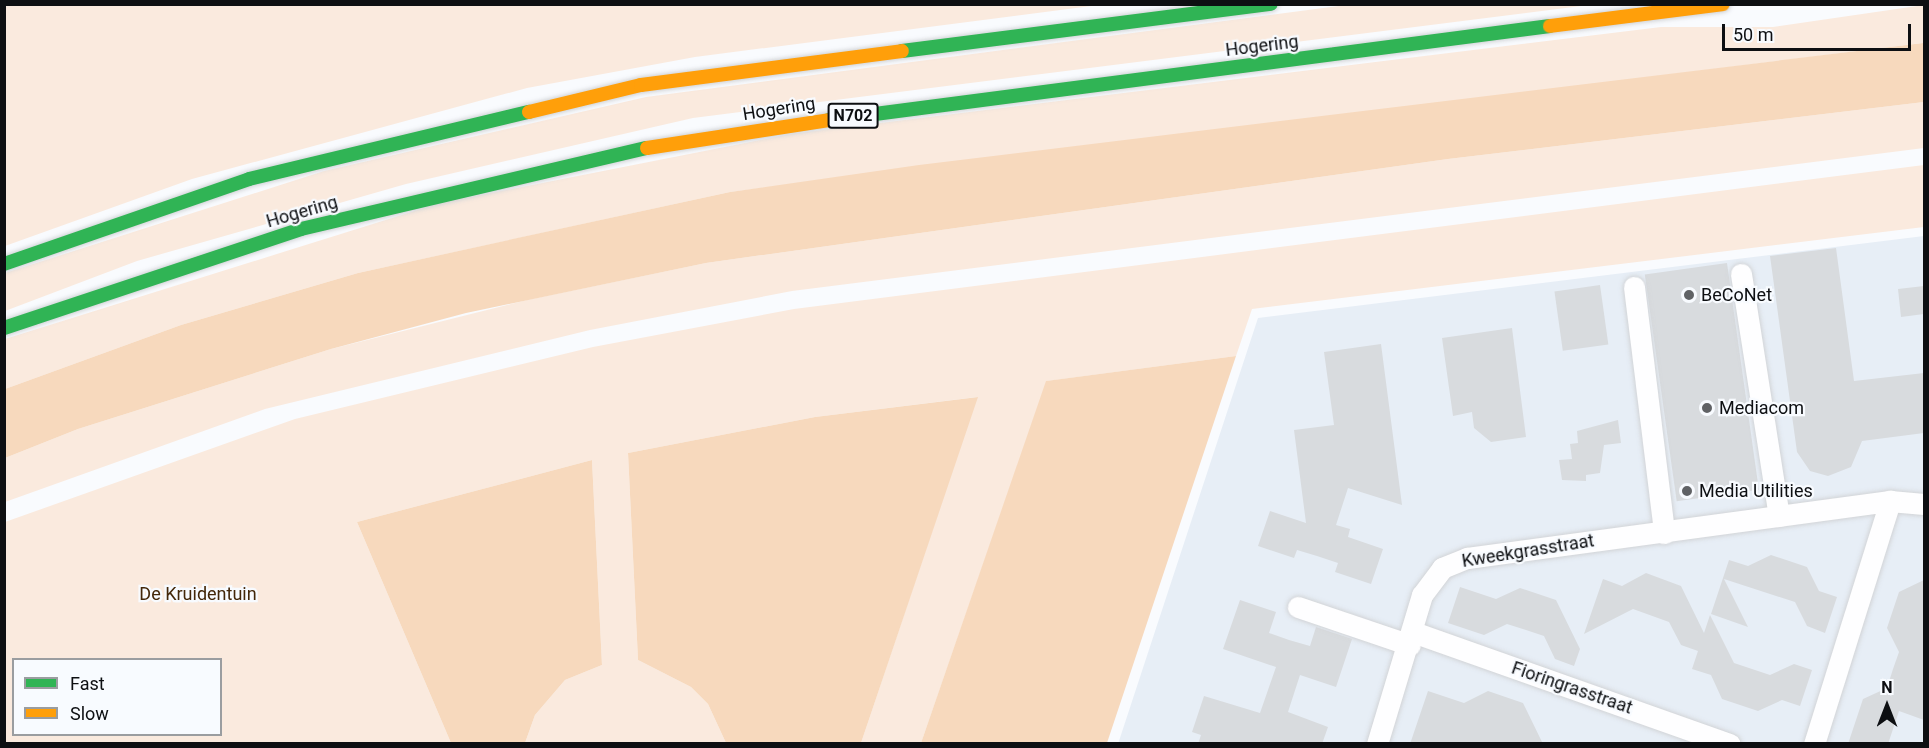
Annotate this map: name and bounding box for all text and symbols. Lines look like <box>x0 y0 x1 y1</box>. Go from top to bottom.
scale bar <box>1725 12 1914 50</box>
text: 50 m <box>1733 24 1773 45</box>
street label: Hogering <box>1224 31 1300 61</box>
street label: Hogering <box>741 93 817 125</box>
road number: N702 <box>828 103 878 129</box>
street label: Hogering <box>264 192 340 232</box>
place label: BeCoNet <box>1701 284 1772 306</box>
marker: BeCoNet <box>1682 288 1696 302</box>
place label: Mediacom <box>1719 397 1804 419</box>
marker: Mediacom <box>1700 401 1714 415</box>
place label: Media Utilities <box>1699 480 1813 502</box>
marker: Media Utilities <box>1680 484 1694 498</box>
street label: Kweekgrasstraat <box>1460 530 1596 572</box>
park label: De Kruidentuin <box>139 583 257 605</box>
street label: Fioringrasstraat <box>1509 657 1635 719</box>
legend <box>12 658 222 736</box>
text: Fast <box>70 673 105 694</box>
north arrow <box>1857 676 1917 736</box>
text: N <box>1881 678 1893 697</box>
text: Slow <box>70 703 109 724</box>

